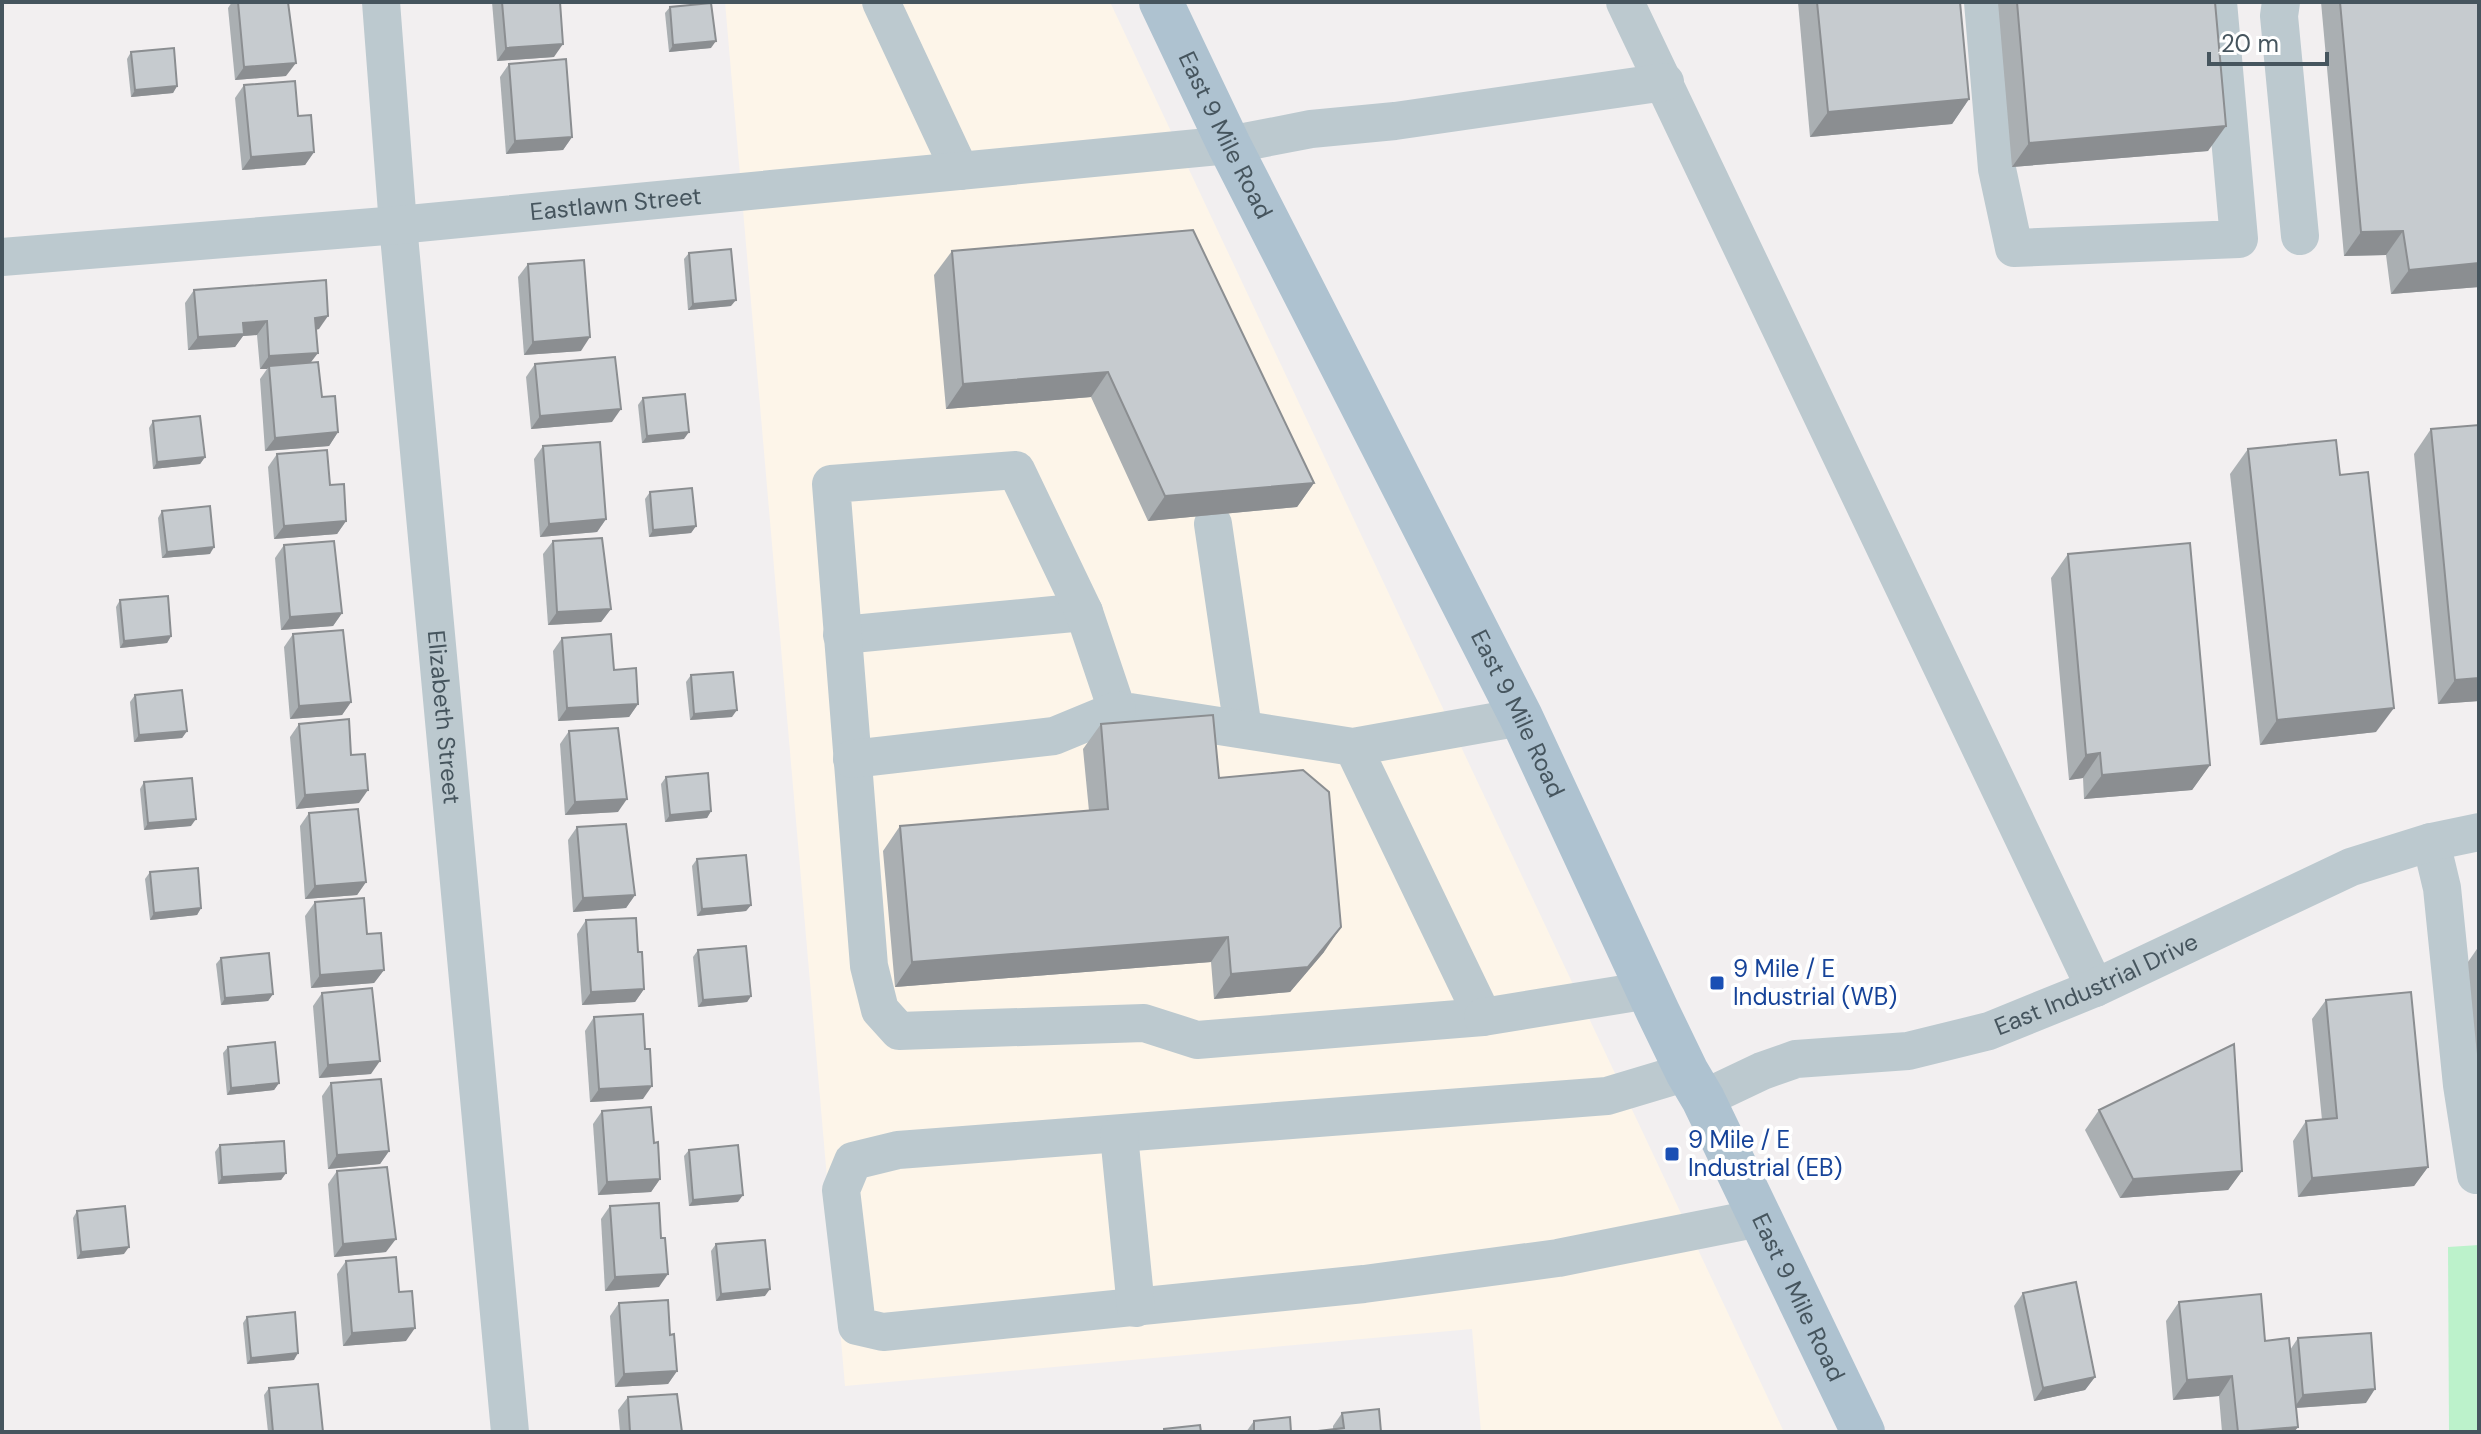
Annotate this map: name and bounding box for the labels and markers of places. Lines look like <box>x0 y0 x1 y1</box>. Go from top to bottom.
place label: 9 Mile / E Industrial (WB) <box>1733 953 1897 1012</box>
marker: 9 Mile / E Industrial (WB) <box>1708 974 1726 992</box>
place label: 9 Mile / E Industrial (EB) <box>1688 1124 1843 1183</box>
marker: 9 Mile / E Industrial (EB) <box>1663 1145 1681 1163</box>

